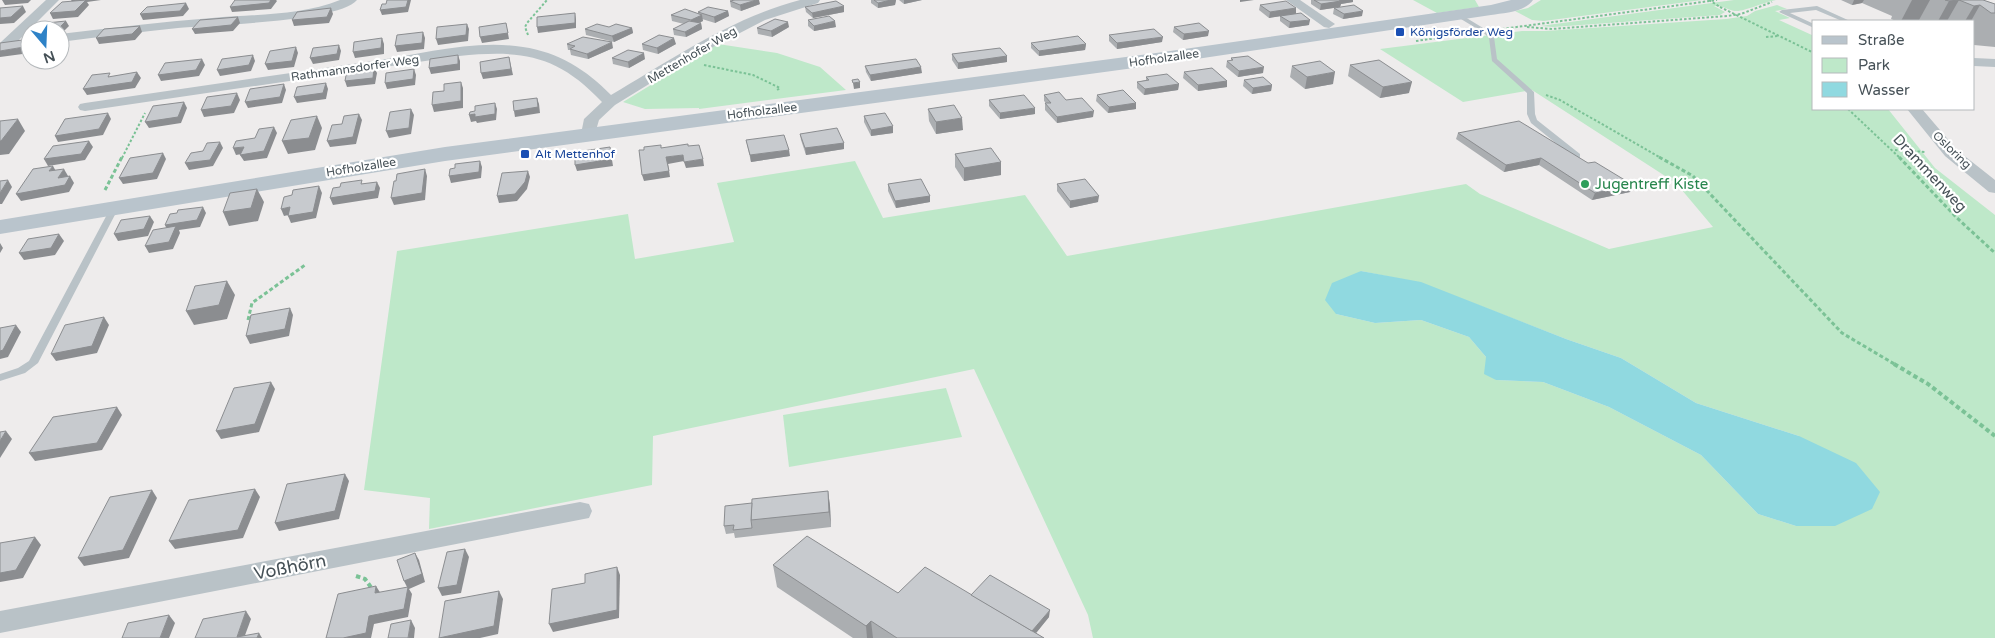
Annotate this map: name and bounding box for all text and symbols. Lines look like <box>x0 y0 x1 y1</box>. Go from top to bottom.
north arrow <box>20 20 70 70</box>
legend <box>1812 20 1975 110</box>
street label: Mettenhofer Weg <box>645 24 739 86</box>
place label: Königsförder Weg <box>1410 25 1513 39</box>
marker: Königsförder Weg <box>1394 26 1406 38</box>
text: Straße <box>1858 31 1904 49</box>
street label: Hofholzallee <box>1128 46 1200 70</box>
text: N <box>41 47 57 67</box>
street label: Rathmannsdorfer Weg <box>290 52 420 84</box>
text: Park <box>1858 56 1890 74</box>
text: Wasser <box>1858 81 1910 99</box>
street label: Hofholzallee <box>726 100 798 122</box>
street label: Osloring <box>1930 128 1974 172</box>
street label: Drammenweg <box>1889 130 1971 216</box>
place label: Alt Mettenhof <box>535 147 616 161</box>
marker: Alt Mettenhof <box>519 148 531 160</box>
street label: Hofholzallee <box>325 155 397 179</box>
place label: Jugentreff Kiste <box>1595 175 1708 193</box>
marker: Jugentreff Kiste <box>1579 178 1591 190</box>
street label: Voßhörn <box>252 549 328 585</box>

